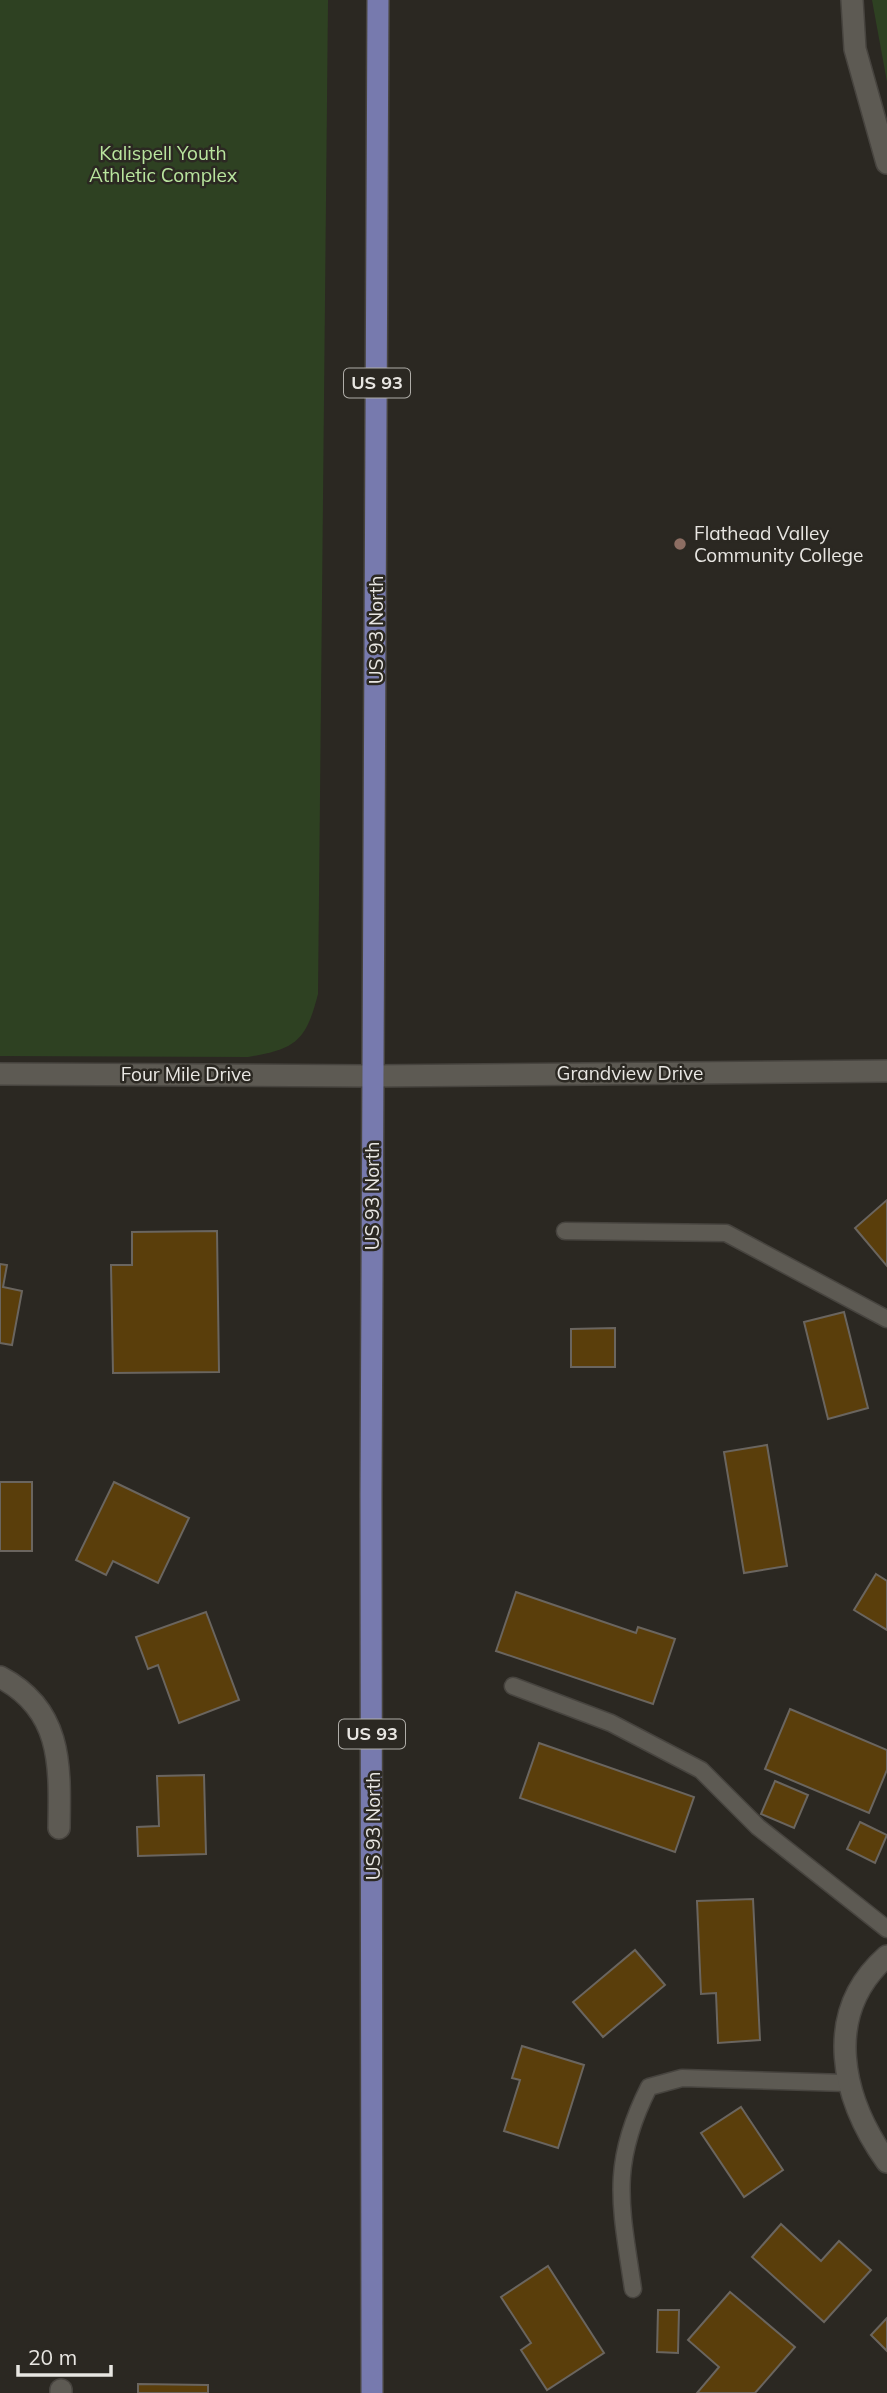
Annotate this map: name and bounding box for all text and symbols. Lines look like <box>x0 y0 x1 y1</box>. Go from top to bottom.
park label: Kalispell Youth Athletic Complex <box>89 141 237 187</box>
road number: US 93 <box>344 368 410 398</box>
place label: Flathead Valley Community College <box>694 521 863 567</box>
marker: Flathead Valley Community College <box>672 536 688 552</box>
street label: US 93 North <box>364 576 388 684</box>
street label: Grandview Drive <box>557 1061 703 1085</box>
street label: Four Mile Drive <box>121 1062 251 1086</box>
street label: US 93 North <box>360 1142 384 1250</box>
road number: US 93 <box>339 1720 405 1749</box>
street label: US 93 North <box>361 1772 385 1880</box>
scale bar <box>18 2334 110 2378</box>
text: 20 m <box>28 2344 77 2370</box>

